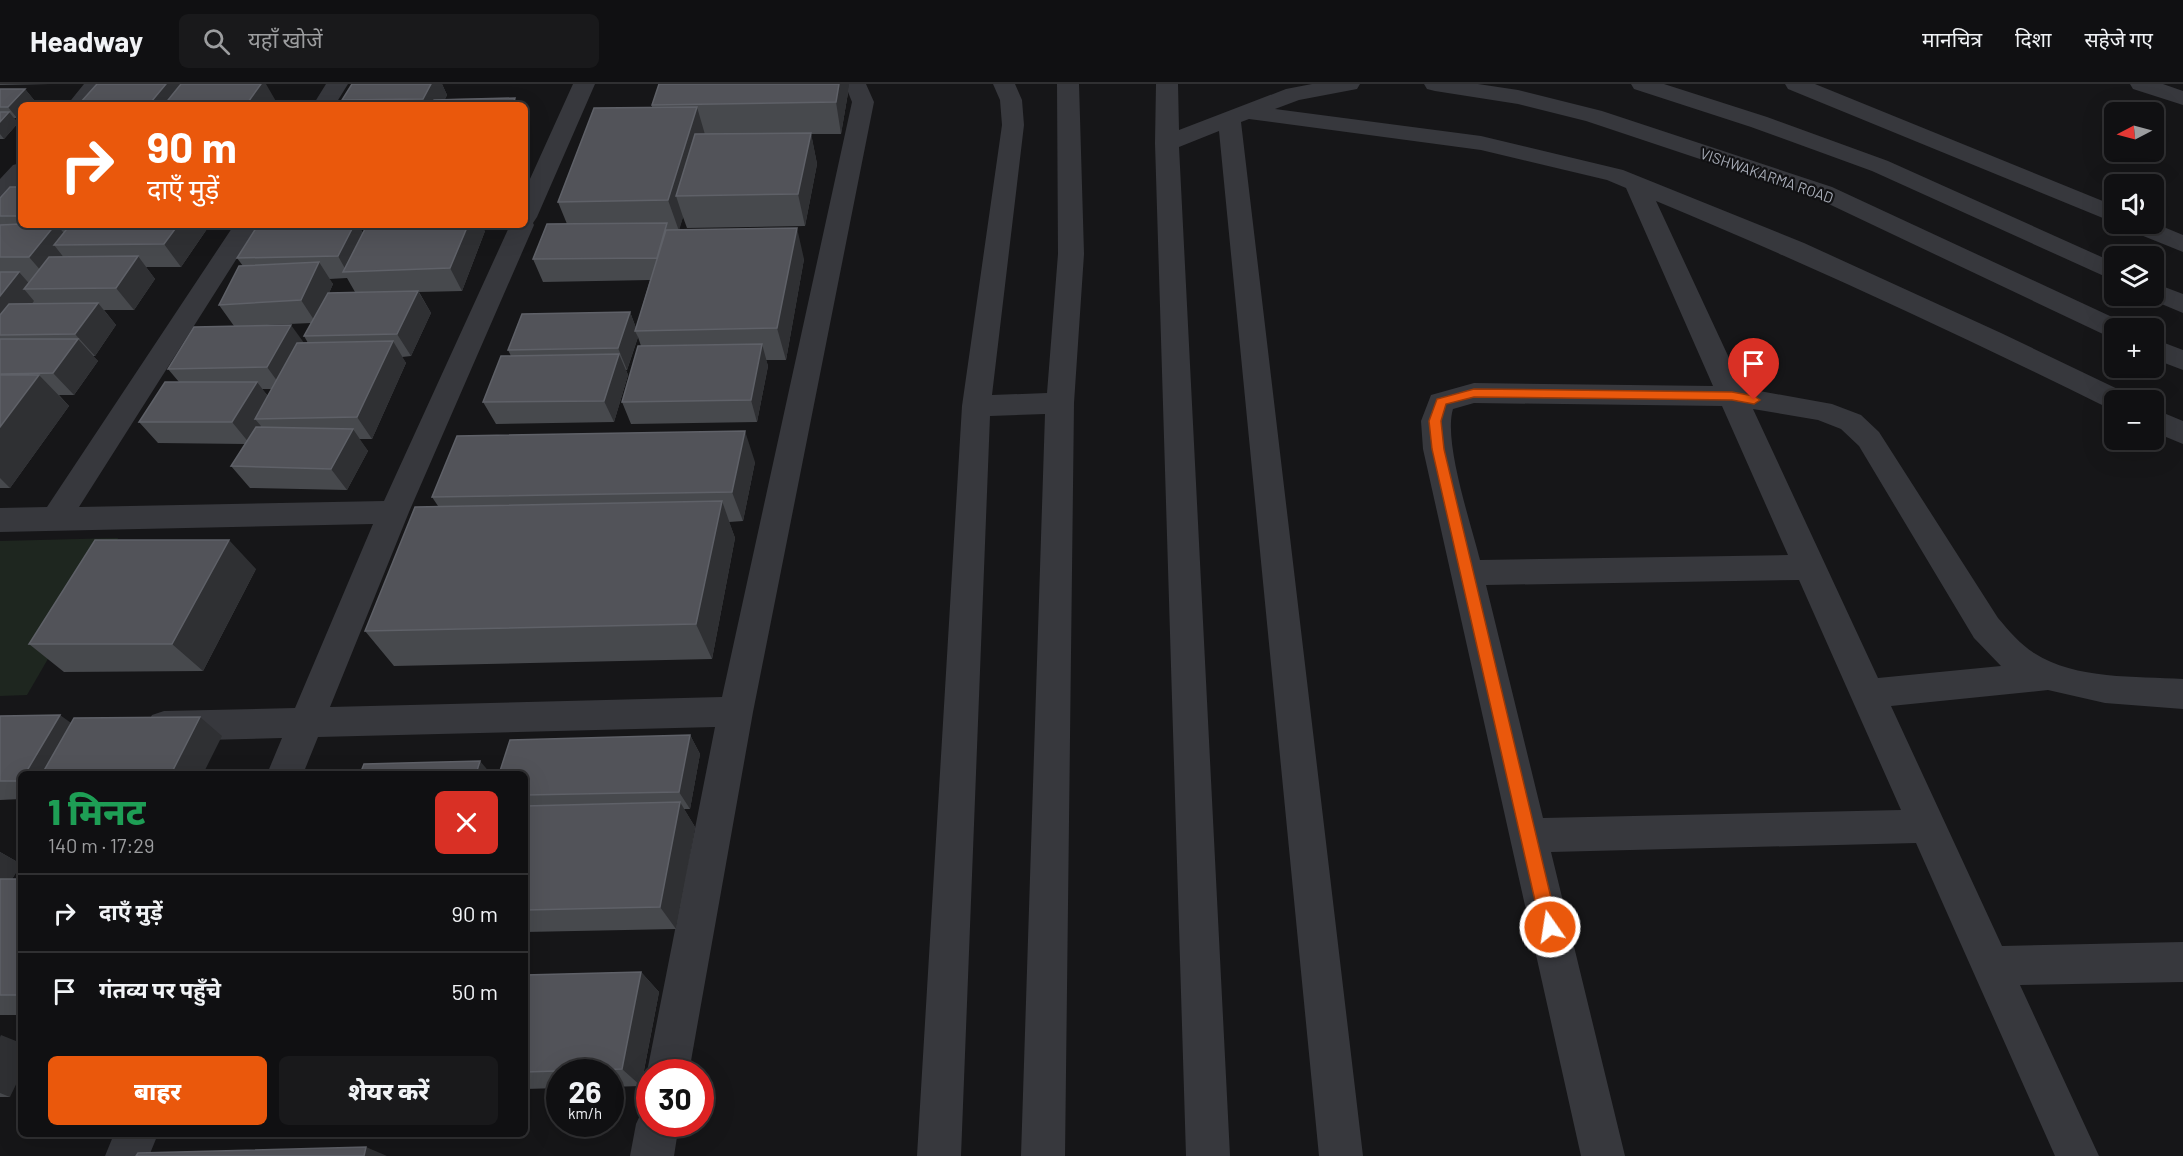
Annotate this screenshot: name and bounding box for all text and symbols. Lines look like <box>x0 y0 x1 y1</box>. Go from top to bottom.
search box <box>179 14 599 68</box>
text: Headway <box>30 24 143 58</box>
icon: search <box>200 25 233 58</box>
text: यहाँ खोजें <box>248 26 323 52</box>
text: मानचित्र <box>1922 26 1982 51</box>
text: दिशा <box>2015 26 2051 51</box>
text: सहेजे गए <box>2084 26 2153 51</box>
north arrow <box>2104 102 2164 162</box>
map controls <box>2104 102 2164 450</box>
text: 90 m <box>147 121 237 171</box>
icon: right <box>48 126 126 204</box>
street label: VISHWAKARMA ROAD <box>1698 144 1836 206</box>
text: दाएँ मुड़ें <box>147 172 219 204</box>
button: sound <box>2104 174 2164 234</box>
button: layers <box>2104 246 2164 306</box>
button: + <box>2104 318 2164 378</box>
pin <box>1728 338 1779 400</box>
icon: arrive <box>1737 347 1770 380</box>
button: − <box>2104 390 2164 450</box>
text: 1 मिनट <box>48 789 146 832</box>
button: close <box>435 791 498 854</box>
text: 140 m · 17:29 <box>48 833 154 857</box>
position arrow <box>1518 895 1582 959</box>
icon: right <box>48 897 81 930</box>
text: दाएँ मुड़ें <box>99 898 162 924</box>
text: 90 m <box>452 900 498 926</box>
icon: arrive <box>48 975 81 1008</box>
text: गंतव्य पर पहुँचे <box>99 976 221 1002</box>
text: 50 m <box>452 978 498 1004</box>
button: बाहर <box>48 1056 267 1125</box>
button: शेयर करें <box>279 1056 498 1125</box>
speed limit sign: 30 <box>636 1059 714 1137</box>
text: 26 <box>569 1073 601 1109</box>
text: km/h <box>568 1104 602 1122</box>

